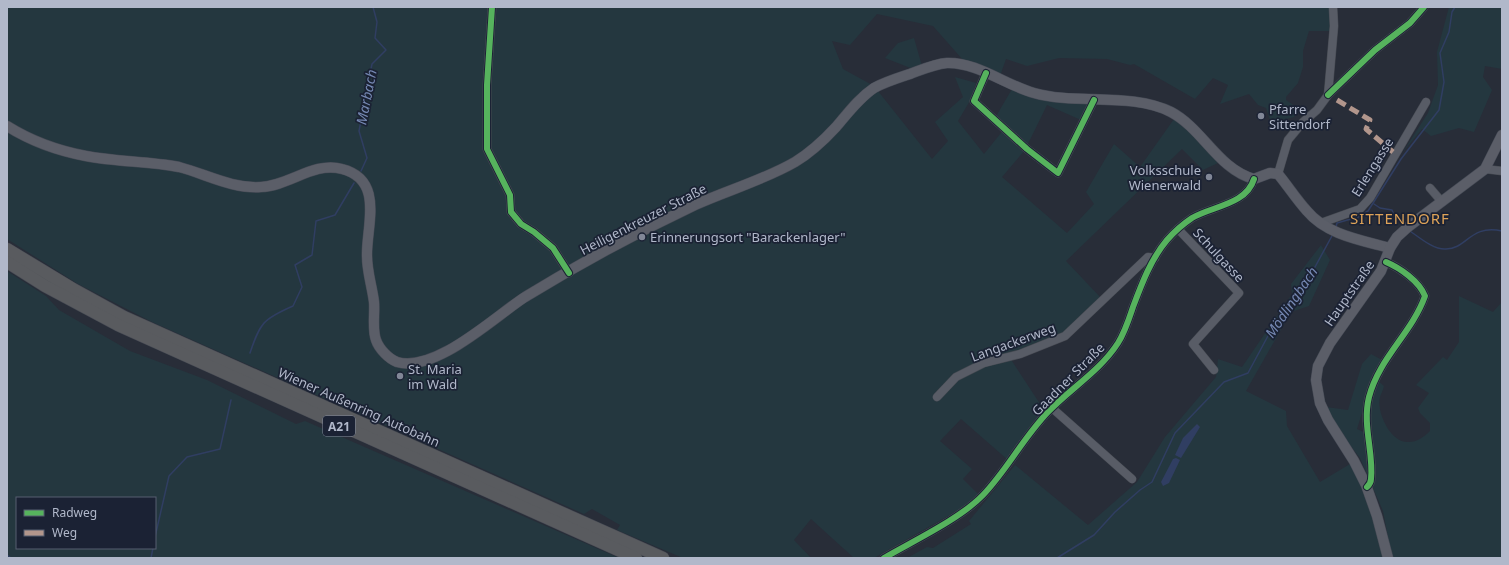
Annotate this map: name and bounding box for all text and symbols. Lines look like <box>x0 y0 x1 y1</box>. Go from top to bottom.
water label: Marbach <box>351 68 381 126</box>
place label: Pfarre Sittendorf <box>1269 100 1331 133</box>
marker: Pfarre Sittendorf <box>1256 111 1266 121</box>
street label: Erlengasse <box>1347 134 1397 200</box>
place label: Volksschule Wienerwald <box>1129 161 1201 194</box>
marker: Volksschule Wienerwald <box>1204 172 1214 182</box>
street label: Heiligenkreuzer Straße <box>577 179 709 259</box>
district label: SITTENDORF <box>1350 208 1450 228</box>
street label: Schulgasse <box>1189 224 1249 286</box>
place label: Erinnerungsort "Barackenlager" <box>650 228 845 246</box>
marker: Erinnerungsort "Barackenlager" <box>637 232 647 242</box>
street label: Hauptstraße <box>1320 256 1378 330</box>
water label: Mödlingbach <box>1260 263 1322 341</box>
street label: Langackerweg <box>968 318 1058 366</box>
street label: Gaadner Straße <box>1028 339 1108 419</box>
place label: St. Maria im Wald <box>408 360 462 393</box>
street label: Wiener Außenring Autobahn <box>275 363 443 451</box>
marker: St. Maria im Wald <box>395 371 405 381</box>
road number: A21 <box>323 416 355 436</box>
legend <box>16 497 156 549</box>
text: Radweg <box>52 504 97 521</box>
text: Weg <box>52 524 77 541</box>

